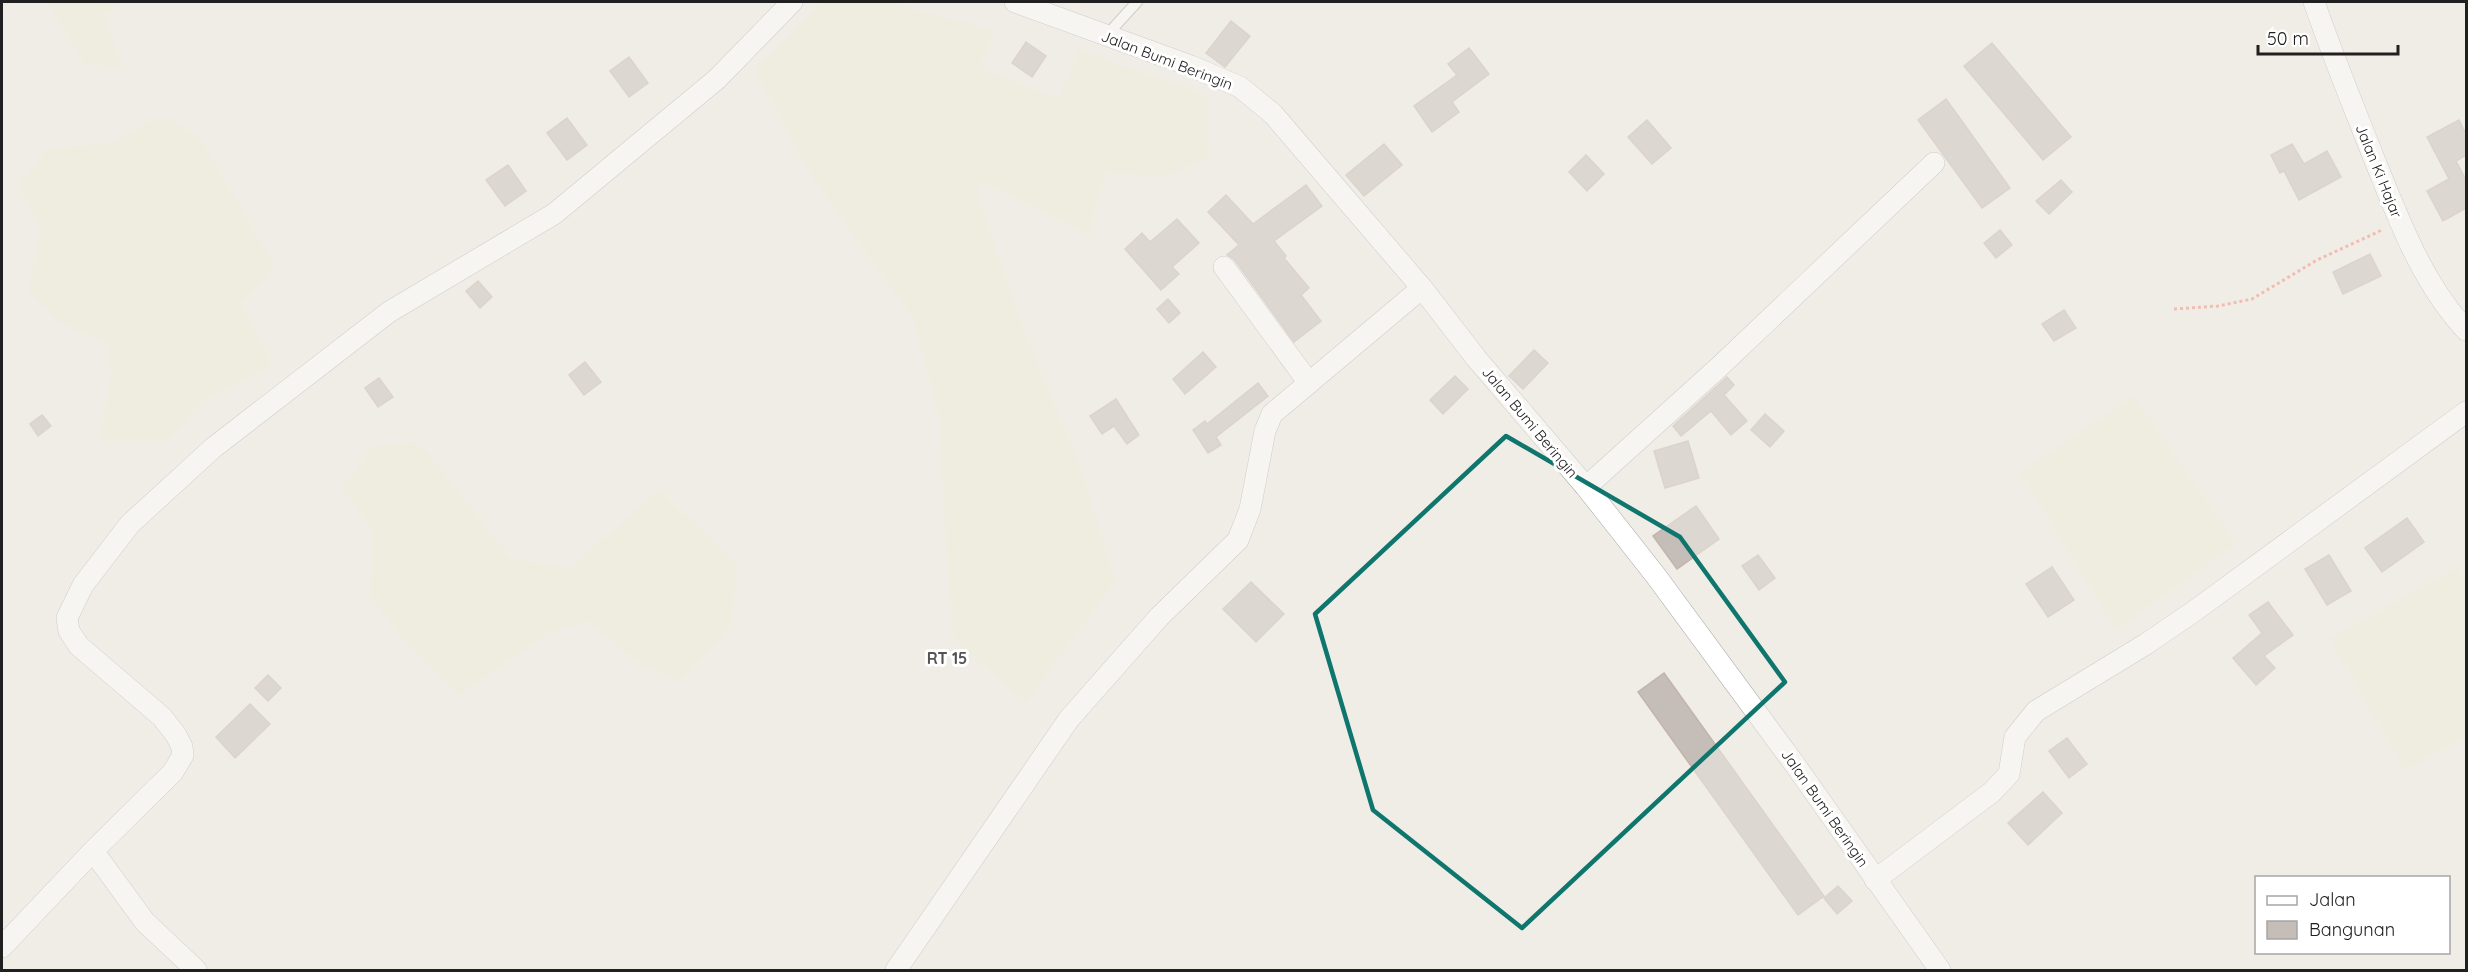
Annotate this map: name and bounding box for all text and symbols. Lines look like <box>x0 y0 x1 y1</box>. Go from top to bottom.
scale bar <box>2258 18 2398 56</box>
street label: Jalan Bumi Beringin <box>1099 26 1235 94</box>
text: 50 m <box>2267 27 2309 50</box>
street label: Jalan Ki Hajar <box>2352 121 2406 221</box>
street label: Jalan Bumi Beringin <box>1478 363 1582 481</box>
district label: RT 15 <box>927 648 967 668</box>
street label: Jalan Bumi Beringin <box>1777 745 1873 871</box>
legend <box>2255 876 2450 954</box>
text: Jalan <box>2309 888 2356 911</box>
text: Bangunan <box>2309 918 2395 941</box>

